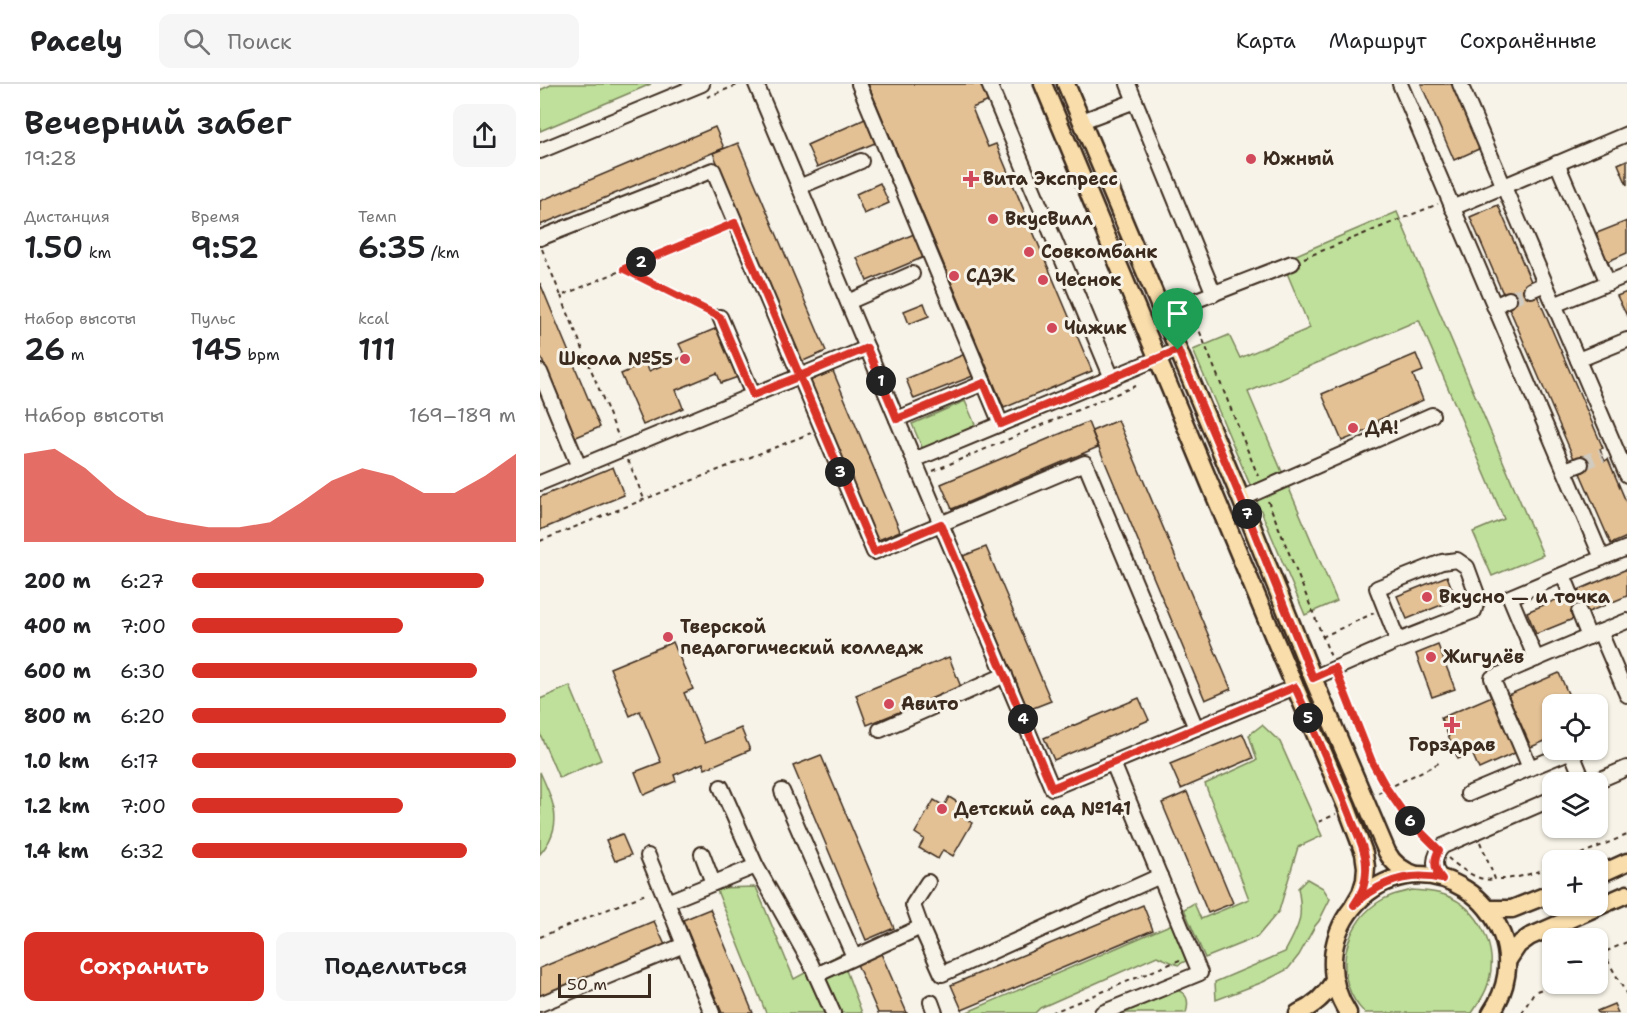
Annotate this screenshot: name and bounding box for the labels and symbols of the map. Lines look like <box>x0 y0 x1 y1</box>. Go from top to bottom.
place label: Южный <box>1263 147 1334 171</box>
marker: Южный <box>1244 152 1258 166</box>
place label: Вита Экспресс <box>983 167 1118 191</box>
marker: Вита Экспресс <box>964 172 978 186</box>
place label: ВкусВилл <box>1005 207 1093 231</box>
marker: ВкусВилл <box>986 212 1000 226</box>
place label: Совкомбанк <box>1041 240 1158 264</box>
marker: Совкомбанк <box>1022 245 1036 259</box>
pin: 2 <box>626 247 656 277</box>
place label: СДЭК <box>966 264 1016 288</box>
place label: Чеснок <box>1055 268 1121 292</box>
marker: СДЭК <box>947 269 961 283</box>
marker: Чеснок <box>1036 273 1050 287</box>
pin <box>1152 288 1203 350</box>
place label: Чижик <box>1064 316 1127 340</box>
marker: Чижик <box>1045 321 1059 335</box>
place label: Школа №55 <box>558 347 673 371</box>
marker: Школа №55 <box>678 352 692 366</box>
pin: 1 <box>866 366 896 396</box>
place label: ДА! <box>1365 416 1399 440</box>
marker: ДА! <box>1346 421 1360 435</box>
pin: 3 <box>825 457 855 487</box>
pin: 7 <box>1232 499 1262 529</box>
place label: Вкусно — и точка <box>1439 585 1611 609</box>
marker: Вкусно — и точка <box>1420 590 1434 604</box>
place label: Тверской педагогический колледж <box>680 615 924 660</box>
marker: Тверской педагогический колледж <box>661 630 675 644</box>
place label: Жигулёв <box>1443 645 1524 669</box>
marker: Жигулёв <box>1424 650 1438 664</box>
place label: Авито <box>901 692 959 716</box>
marker: Авито <box>882 697 896 711</box>
pin: 5 <box>1293 703 1323 733</box>
pin: 4 <box>1008 704 1038 734</box>
marker: Горздрав <box>1445 718 1459 732</box>
place label: Горздрав <box>1409 733 1495 757</box>
place label: Детский сад №141 <box>954 797 1131 821</box>
marker: Детский сад №141 <box>935 802 949 816</box>
pin: 6 <box>1395 806 1425 836</box>
scale bar <box>558 971 651 998</box>

